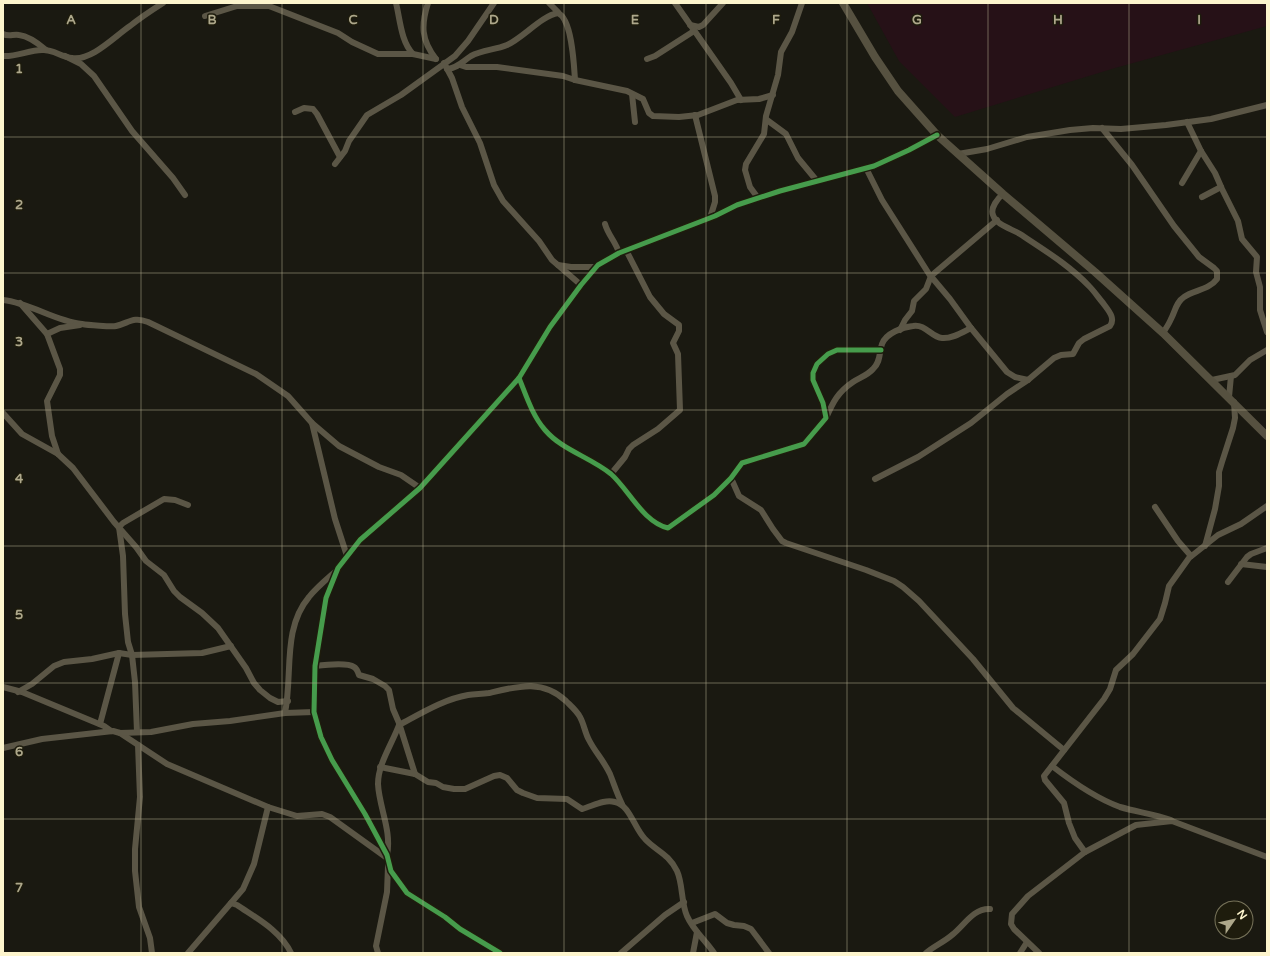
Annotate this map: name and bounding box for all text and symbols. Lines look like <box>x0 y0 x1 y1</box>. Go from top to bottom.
text: A <box>66 12 76 28</box>
text: B <box>207 12 217 28</box>
text: C <box>348 12 358 28</box>
text: D <box>489 12 499 28</box>
text: E <box>631 12 639 28</box>
text: F <box>772 12 780 28</box>
text: G <box>912 12 922 28</box>
text: H <box>1053 12 1063 28</box>
text: I <box>1197 12 1201 28</box>
text: 1 <box>15 61 23 77</box>
text: 2 <box>15 197 23 213</box>
text: 3 <box>15 334 23 350</box>
text: 4 <box>15 471 24 487</box>
text: 5 <box>15 607 23 623</box>
text: 6 <box>15 744 23 760</box>
text: 7 <box>15 880 23 896</box>
north arrow <box>1214 900 1254 940</box>
text: N <box>1234 907 1250 922</box>

